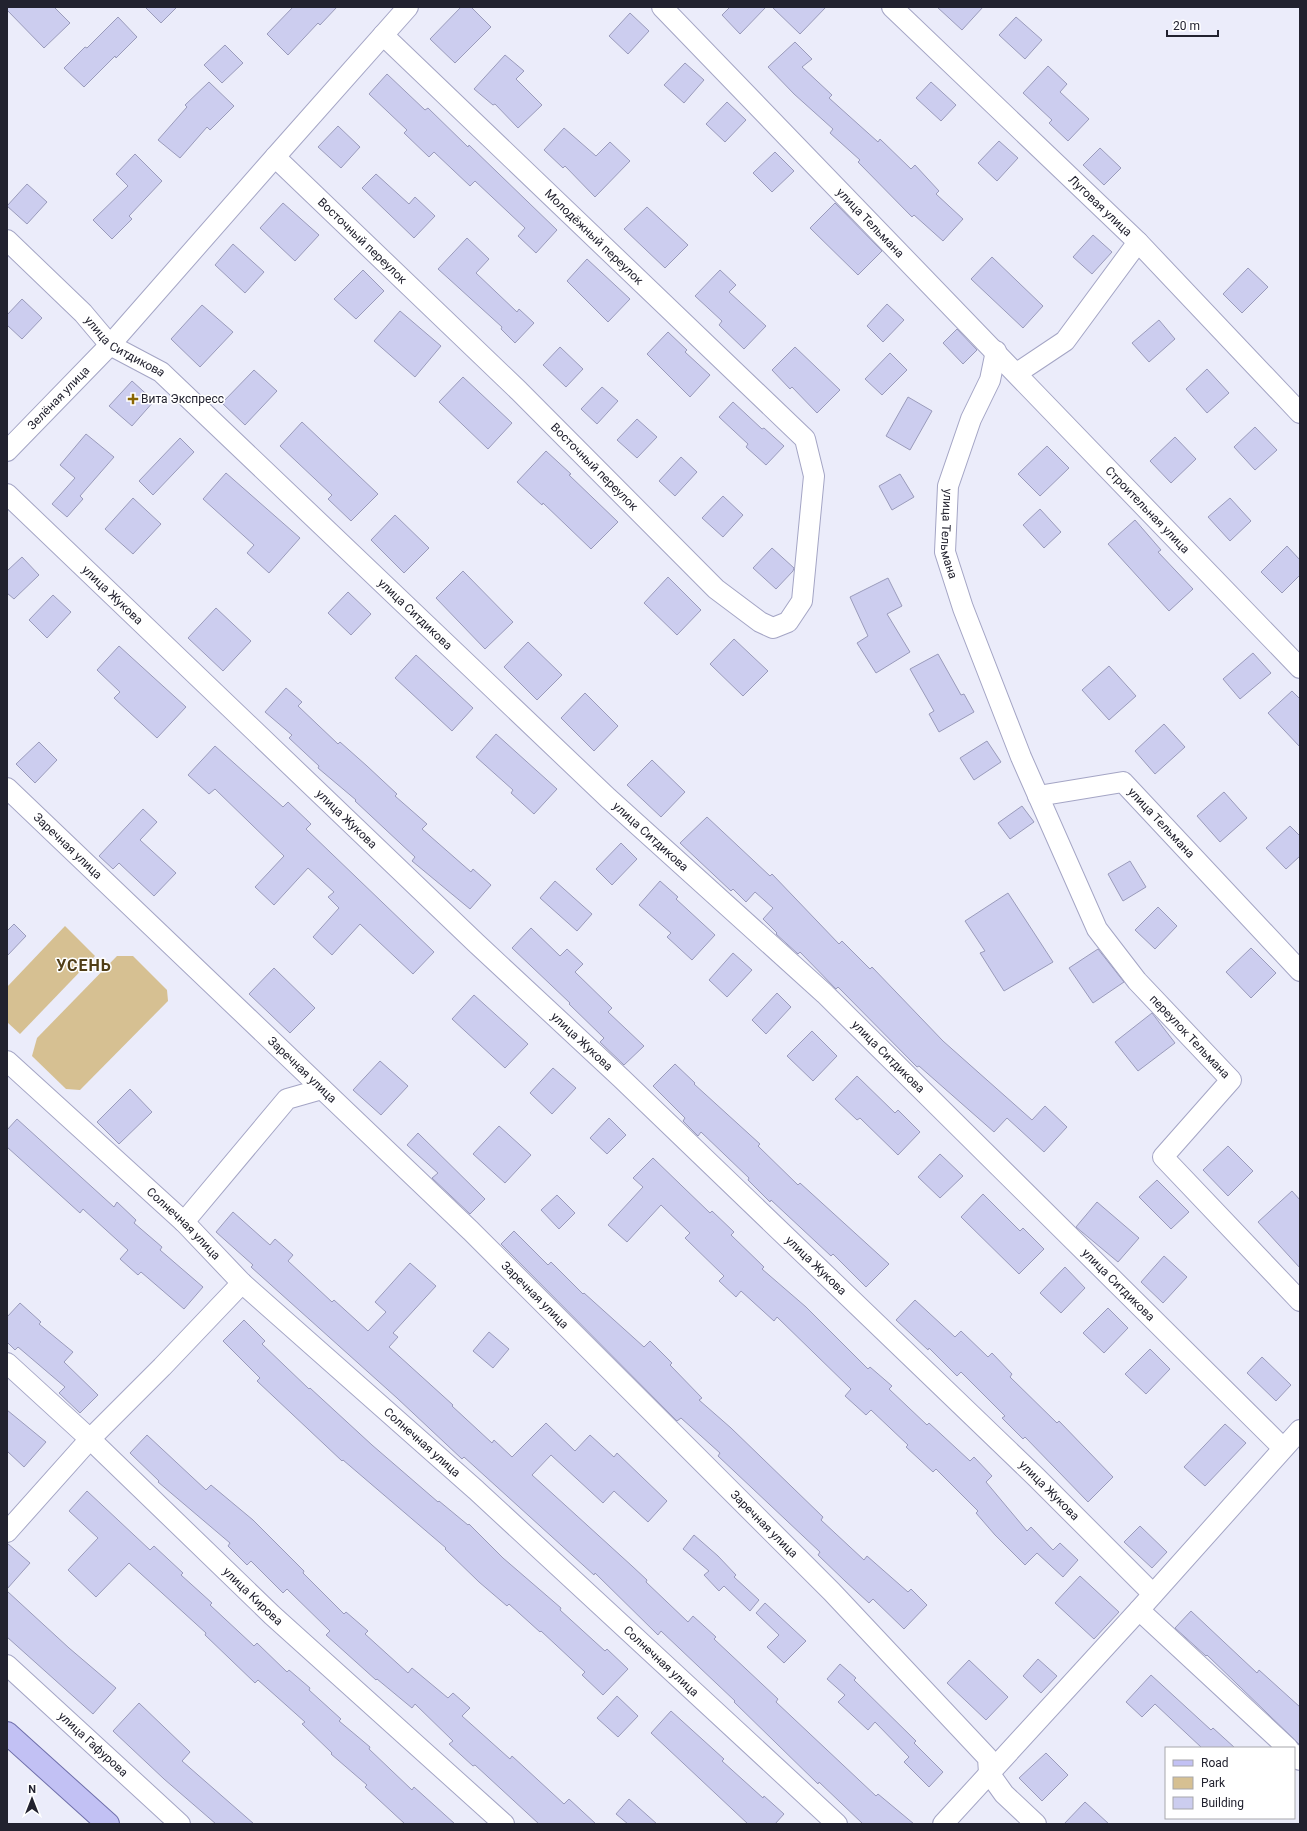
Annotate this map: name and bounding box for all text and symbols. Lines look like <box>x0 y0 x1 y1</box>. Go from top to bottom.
scale bar <box>1167 12 1218 38</box>
text: 20 m <box>1173 19 1200 33</box>
street label: Луговая улица <box>1066 173 1135 239</box>
street label: улица Тельмана <box>834 185 907 260</box>
street label: Молодёжный переулок <box>542 186 647 288</box>
street label: Восточный переулок <box>315 195 410 287</box>
street label: улица Ситдикова <box>82 313 168 379</box>
street label: Зелёная улица <box>25 363 92 433</box>
place label: Вита Экспресс <box>141 392 224 406</box>
marker: Вита Экспресс <box>128 394 138 404</box>
street label: Восточный переулок <box>548 420 641 514</box>
street label: Строительная улица <box>1102 464 1193 556</box>
street label: улица Тельмана <box>938 488 960 580</box>
street label: улица Жукова <box>79 563 146 627</box>
street label: улица Ситдикова <box>375 576 455 653</box>
street label: улица Тельмана <box>1125 785 1197 861</box>
street label: улица Жукова <box>313 787 380 851</box>
street label: улица Ситдикова <box>610 799 691 874</box>
street label: Заречная улица <box>31 810 105 882</box>
district label: УСЕНЬ <box>56 956 112 975</box>
street label: переулок Тельмана <box>1147 992 1233 1081</box>
street label: улица Жукова <box>548 1010 616 1074</box>
street label: улица Ситдикова <box>849 1018 928 1096</box>
street label: Заречная улица <box>265 1034 339 1106</box>
street label: Солнечная улица <box>144 1185 223 1263</box>
street label: улица Жукова <box>783 1233 849 1298</box>
street label: улица Ситдикова <box>1079 1246 1158 1324</box>
street label: Заречная улица <box>498 1258 572 1332</box>
street label: Солнечная улица <box>381 1405 463 1480</box>
street label: улица Жукова <box>1016 1458 1082 1523</box>
street label: Заречная улица <box>728 1488 801 1561</box>
street label: улица Кирова <box>220 1564 286 1628</box>
street label: Солнечная улица <box>621 1623 702 1699</box>
street label: улица Гафурова <box>56 1709 131 1780</box>
legend <box>1165 1747 1295 1819</box>
text: Road <box>1201 1756 1229 1770</box>
text: Park <box>1201 1776 1226 1790</box>
north arrow <box>12 1779 52 1819</box>
text: N <box>28 1783 36 1796</box>
text: Building <box>1201 1796 1244 1810</box>

